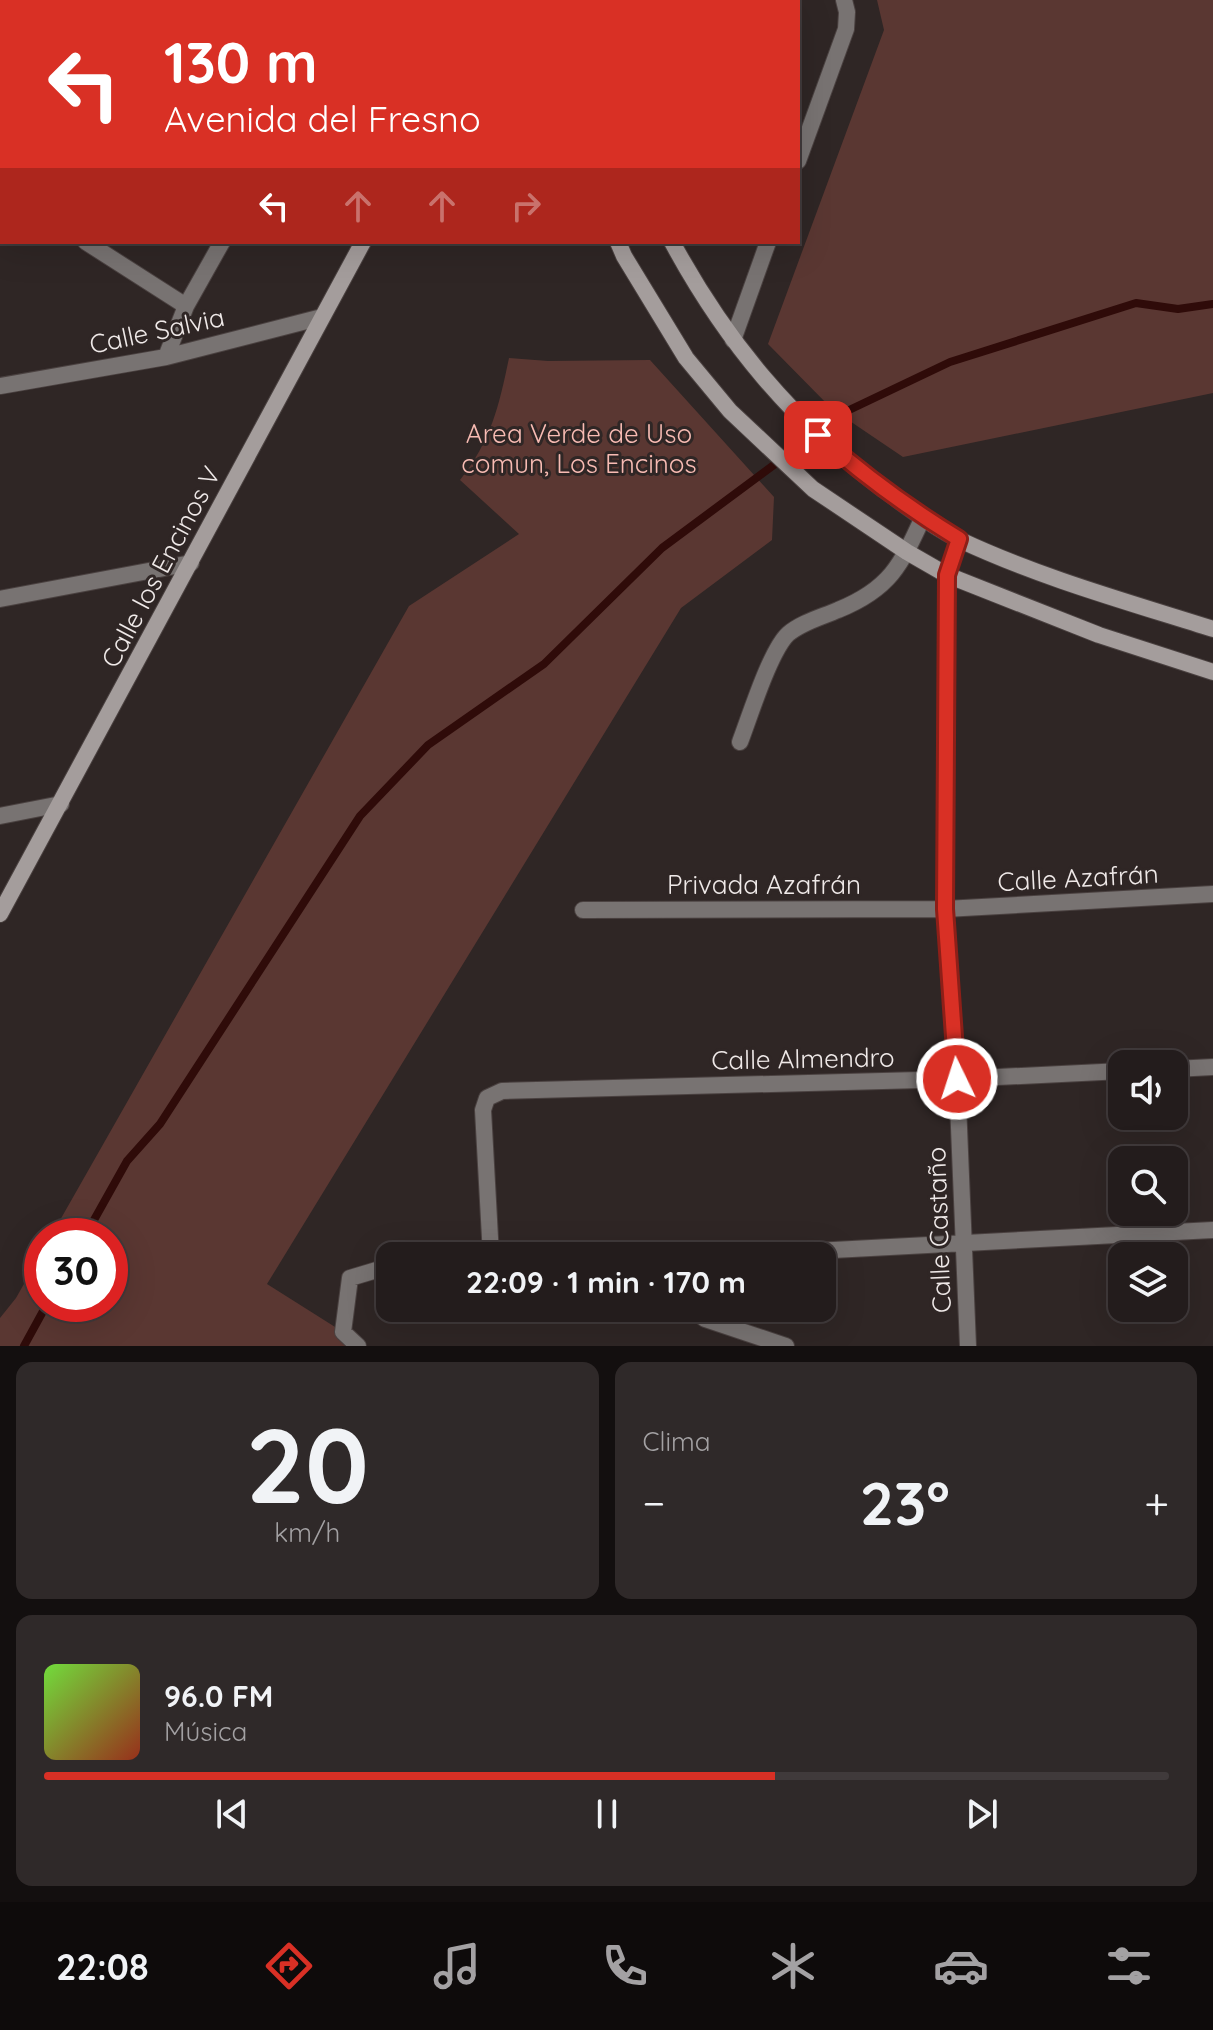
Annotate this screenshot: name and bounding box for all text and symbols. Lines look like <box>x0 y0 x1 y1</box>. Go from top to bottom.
text: 130 m <box>164 27 318 97</box>
icon: left <box>32 32 136 136</box>
text: Avenida del Fresno <box>164 96 481 141</box>
icon: left <box>252 184 296 228</box>
icon: ahead <box>336 184 380 228</box>
icon: ahead <box>420 184 464 228</box>
icon: right <box>504 184 548 228</box>
street label: Calle Salvia <box>86 300 227 361</box>
pin <box>784 401 852 469</box>
icon: arrive <box>796 413 840 457</box>
park label: Area Verde de Uso comun, Los Encinos <box>461 417 697 480</box>
street label: Calle los Encinos V <box>94 461 227 673</box>
street label: Calle Azafrán <box>997 857 1159 898</box>
street label: Privada Azafrán <box>667 868 861 901</box>
position arrow <box>915 1037 999 1121</box>
street label: Calle Almendro <box>711 1040 895 1077</box>
map controls <box>1108 1050 1188 1322</box>
button: sound <box>1108 1050 1188 1130</box>
street label: Calle Castaño <box>919 1146 958 1314</box>
button: search <box>1108 1146 1188 1226</box>
speed limit sign: 30 <box>24 1218 128 1322</box>
button: layers <box>1108 1242 1188 1322</box>
text: 22:09 · 1 min · 170 m <box>466 1263 746 1301</box>
text: 20 <box>246 1399 369 1529</box>
text: Clima <box>643 1425 711 1458</box>
text: 23° <box>860 1465 950 1540</box>
text: − <box>643 1475 665 1530</box>
text: + <box>1144 1475 1169 1530</box>
text: km/h <box>274 1516 340 1549</box>
text: 96.0 FM <box>164 1677 273 1715</box>
text: Música <box>164 1715 247 1748</box>
icon: previous <box>210 1792 254 1836</box>
icon: pause <box>585 1792 629 1836</box>
icon: next <box>960 1792 1004 1836</box>
icon: directions <box>261 1938 317 1994</box>
icon: music <box>429 1938 485 1994</box>
icon: phone <box>597 1938 653 1994</box>
icon: climate <box>765 1938 821 1994</box>
icon: car <box>933 1938 989 1994</box>
icon: filters <box>1101 1938 1157 1994</box>
text: 22:08 <box>56 1944 149 1989</box>

